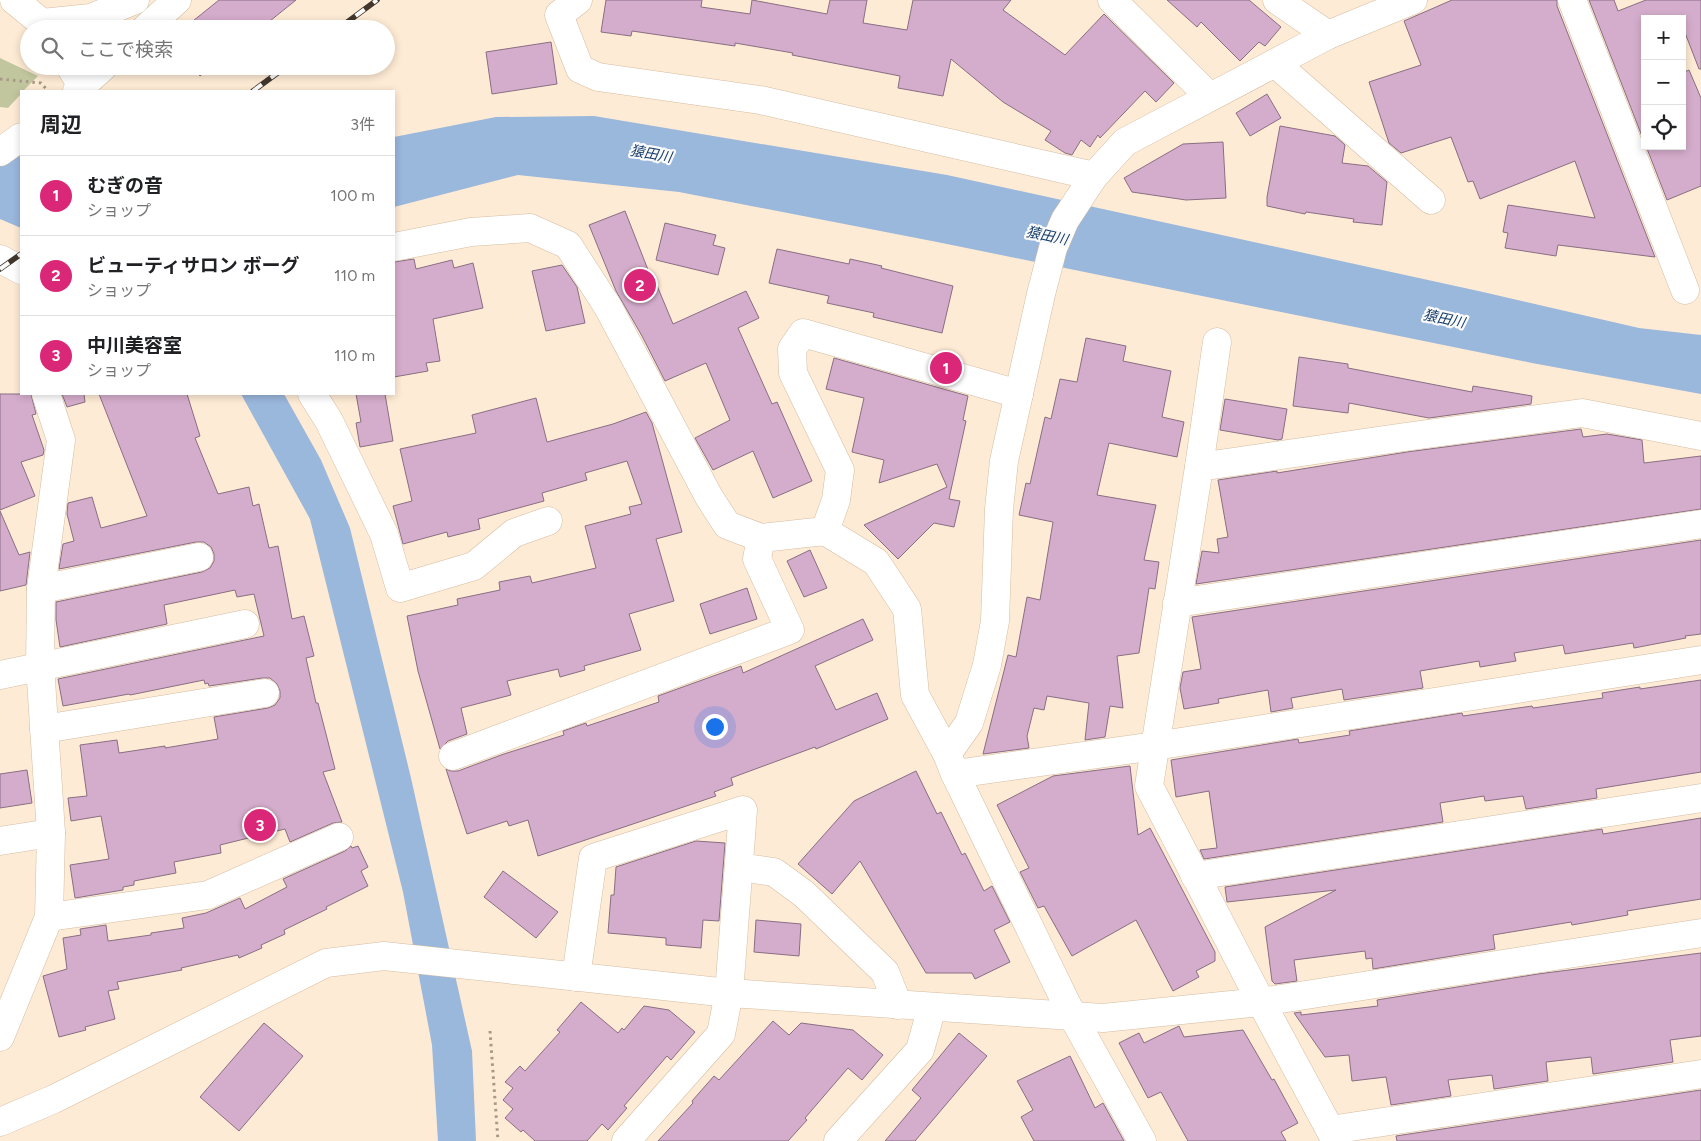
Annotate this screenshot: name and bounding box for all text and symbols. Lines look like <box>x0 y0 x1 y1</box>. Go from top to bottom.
map controls <box>1641 15 1686 150</box>
button: + <box>1641 15 1686 60</box>
search box <box>20 20 395 75</box>
icon: search <box>38 34 66 62</box>
text: ここで検索 <box>78 38 173 61</box>
button: − <box>1641 60 1686 105</box>
button: locate <box>1641 105 1686 150</box>
text: 周辺 <box>40 112 82 137</box>
text: 3件 <box>350 115 375 134</box>
water label: 猿田川 <box>629 142 675 166</box>
text: むぎの音 <box>87 174 163 197</box>
text: 1 <box>53 186 59 205</box>
text: 100 m <box>330 186 375 205</box>
text: ショップ <box>87 201 151 220</box>
water label: 猿田川 <box>1025 223 1071 249</box>
text: ビューティサロン ボーグ <box>87 254 299 277</box>
text: 2 <box>51 266 61 285</box>
text: 110 m <box>334 266 375 285</box>
pin: 2 <box>624 266 656 304</box>
text: ショップ <box>87 281 151 300</box>
water label: 猿田川 <box>1422 306 1468 332</box>
text: 中川美容室 <box>87 334 182 357</box>
text: 3 <box>52 346 60 365</box>
text: 110 m <box>334 346 375 365</box>
pin: 1 <box>930 349 962 387</box>
text: ショップ <box>87 361 151 380</box>
your location <box>702 714 728 740</box>
pin: 3 <box>244 806 276 844</box>

